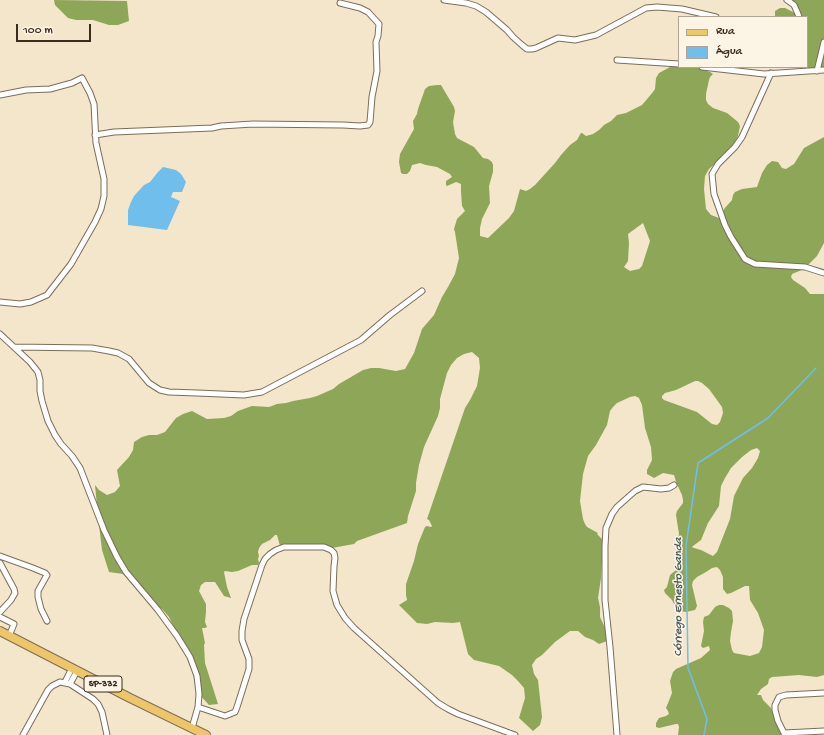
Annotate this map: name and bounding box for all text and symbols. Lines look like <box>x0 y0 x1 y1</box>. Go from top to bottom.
scale bar <box>18 16 93 42</box>
legend <box>678 16 808 68</box>
text: 100 m <box>23 24 53 38</box>
text: Rua <box>716 25 735 39</box>
text: Água <box>716 45 742 59</box>
water label: Córrego Ernesto Ganda <box>672 538 686 656</box>
road number: SP-332 <box>84 676 122 692</box>

